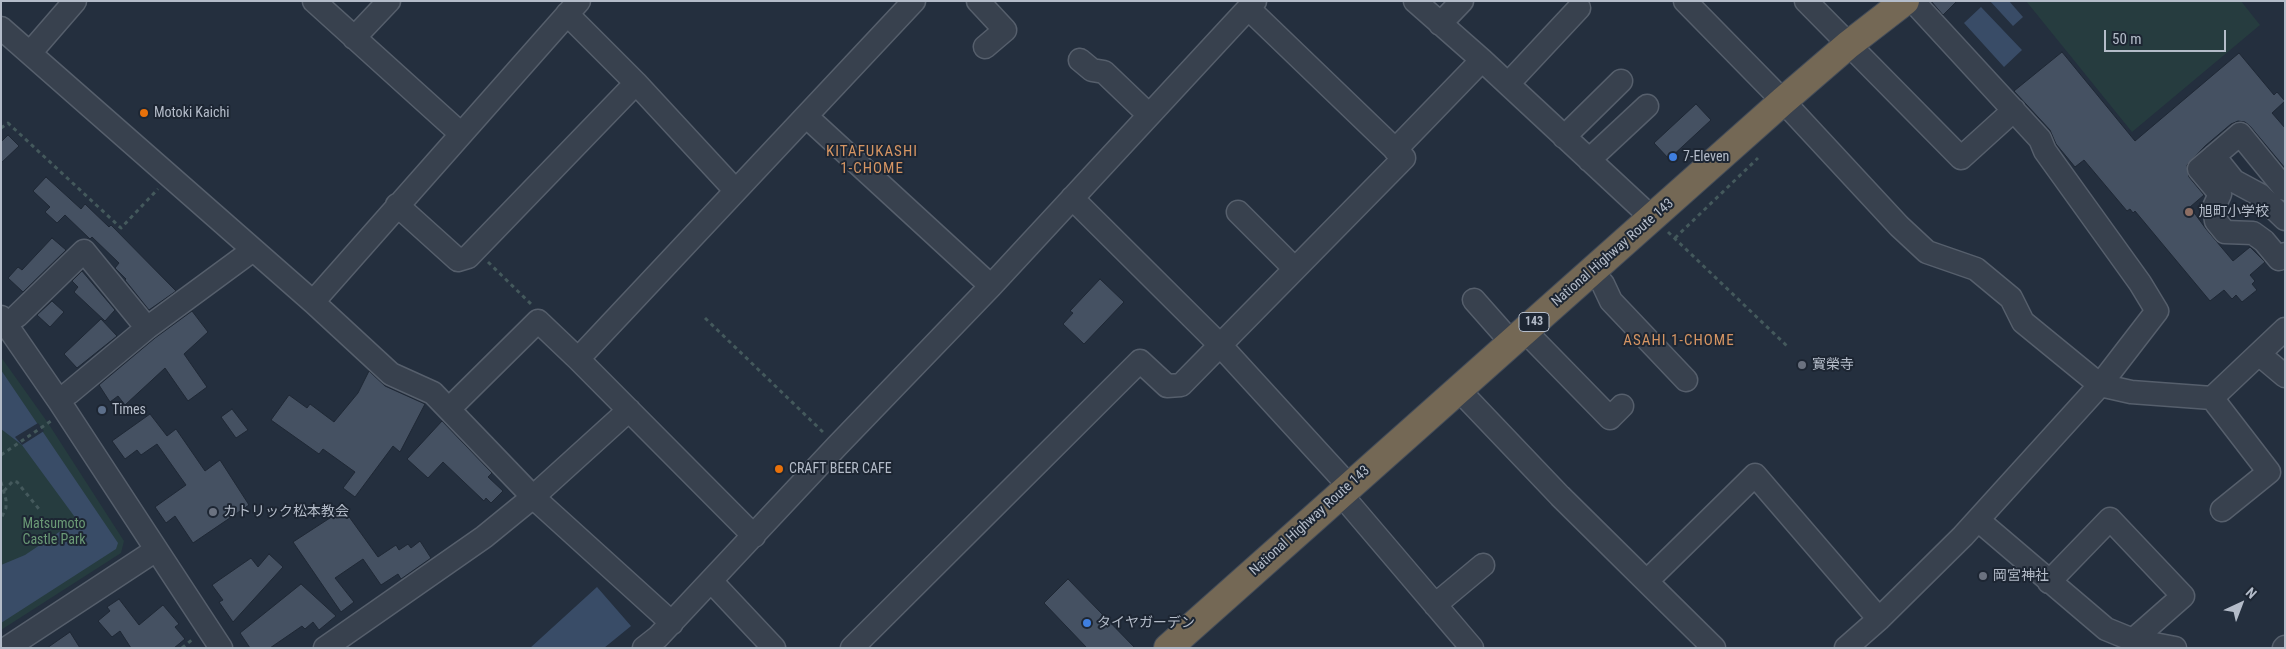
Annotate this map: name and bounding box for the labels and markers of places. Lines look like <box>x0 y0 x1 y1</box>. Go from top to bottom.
place label: Motoki Kaichi <box>154 105 229 121</box>
marker: Motoki Kaichi <box>138 107 150 119</box>
place label: 7-Eleven <box>1683 149 1729 165</box>
marker: 7-Eleven <box>1667 151 1679 163</box>
place label: 旭町小学校 <box>2199 204 2269 220</box>
marker: 旭町小学校 <box>2183 206 2195 218</box>
place label: 寳榮寺 <box>1812 357 1854 373</box>
marker: 寳榮寺 <box>1796 359 1808 371</box>
place label: Times <box>112 402 146 418</box>
marker: Times <box>96 404 108 416</box>
place label: CRAFT BEER CAFE <box>789 461 892 477</box>
marker: CRAFT BEER CAFE <box>773 463 785 475</box>
place label: カトリック松本教会 <box>223 504 349 520</box>
marker: カトリック松本教会 <box>207 506 219 518</box>
place label: 岡宮神社 <box>1993 568 2049 584</box>
marker: 岡宮神社 <box>1977 570 1989 582</box>
place label: タイヤガーデン <box>1097 615 1195 631</box>
marker: タイヤガーデン <box>1081 617 1093 629</box>

